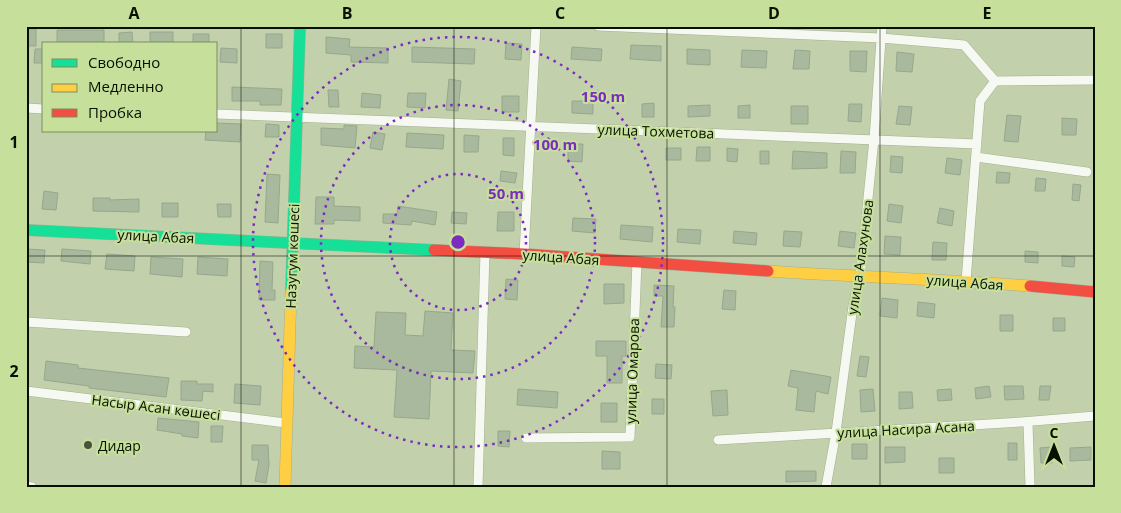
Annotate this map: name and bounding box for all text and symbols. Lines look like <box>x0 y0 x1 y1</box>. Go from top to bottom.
text: A <box>128 2 140 24</box>
text: B <box>342 2 352 24</box>
text: C <box>555 2 565 24</box>
text: D <box>768 2 780 24</box>
text: E <box>983 2 992 24</box>
legend <box>42 42 218 132</box>
text: Свободно <box>88 52 160 72</box>
text: Медленно <box>88 76 164 96</box>
text: 150 m <box>581 86 625 106</box>
text: Пробка <box>88 102 142 122</box>
street label: улица Тохметова <box>597 119 715 143</box>
text: 1 <box>9 131 19 153</box>
text: 100 m <box>533 134 577 154</box>
text: 50 m <box>488 183 524 203</box>
street label: улица Алахунова <box>843 198 877 316</box>
street label: Назугум көшесі <box>281 203 303 309</box>
street label: улица Абая <box>117 225 195 247</box>
centre of rings <box>449 233 467 251</box>
street label: улица Абая <box>522 245 600 269</box>
street label: улица Абая <box>926 270 1004 294</box>
street label: улица Омарова <box>621 318 643 424</box>
text: 2 <box>9 360 19 382</box>
street label: Насыр Асан көшесі <box>90 390 222 424</box>
street label: улица Насира Асана <box>837 416 975 442</box>
north arrow <box>1028 420 1078 470</box>
text: С <box>1050 423 1059 442</box>
place label: Дидар <box>98 436 141 455</box>
marker: Дидар <box>82 439 94 451</box>

